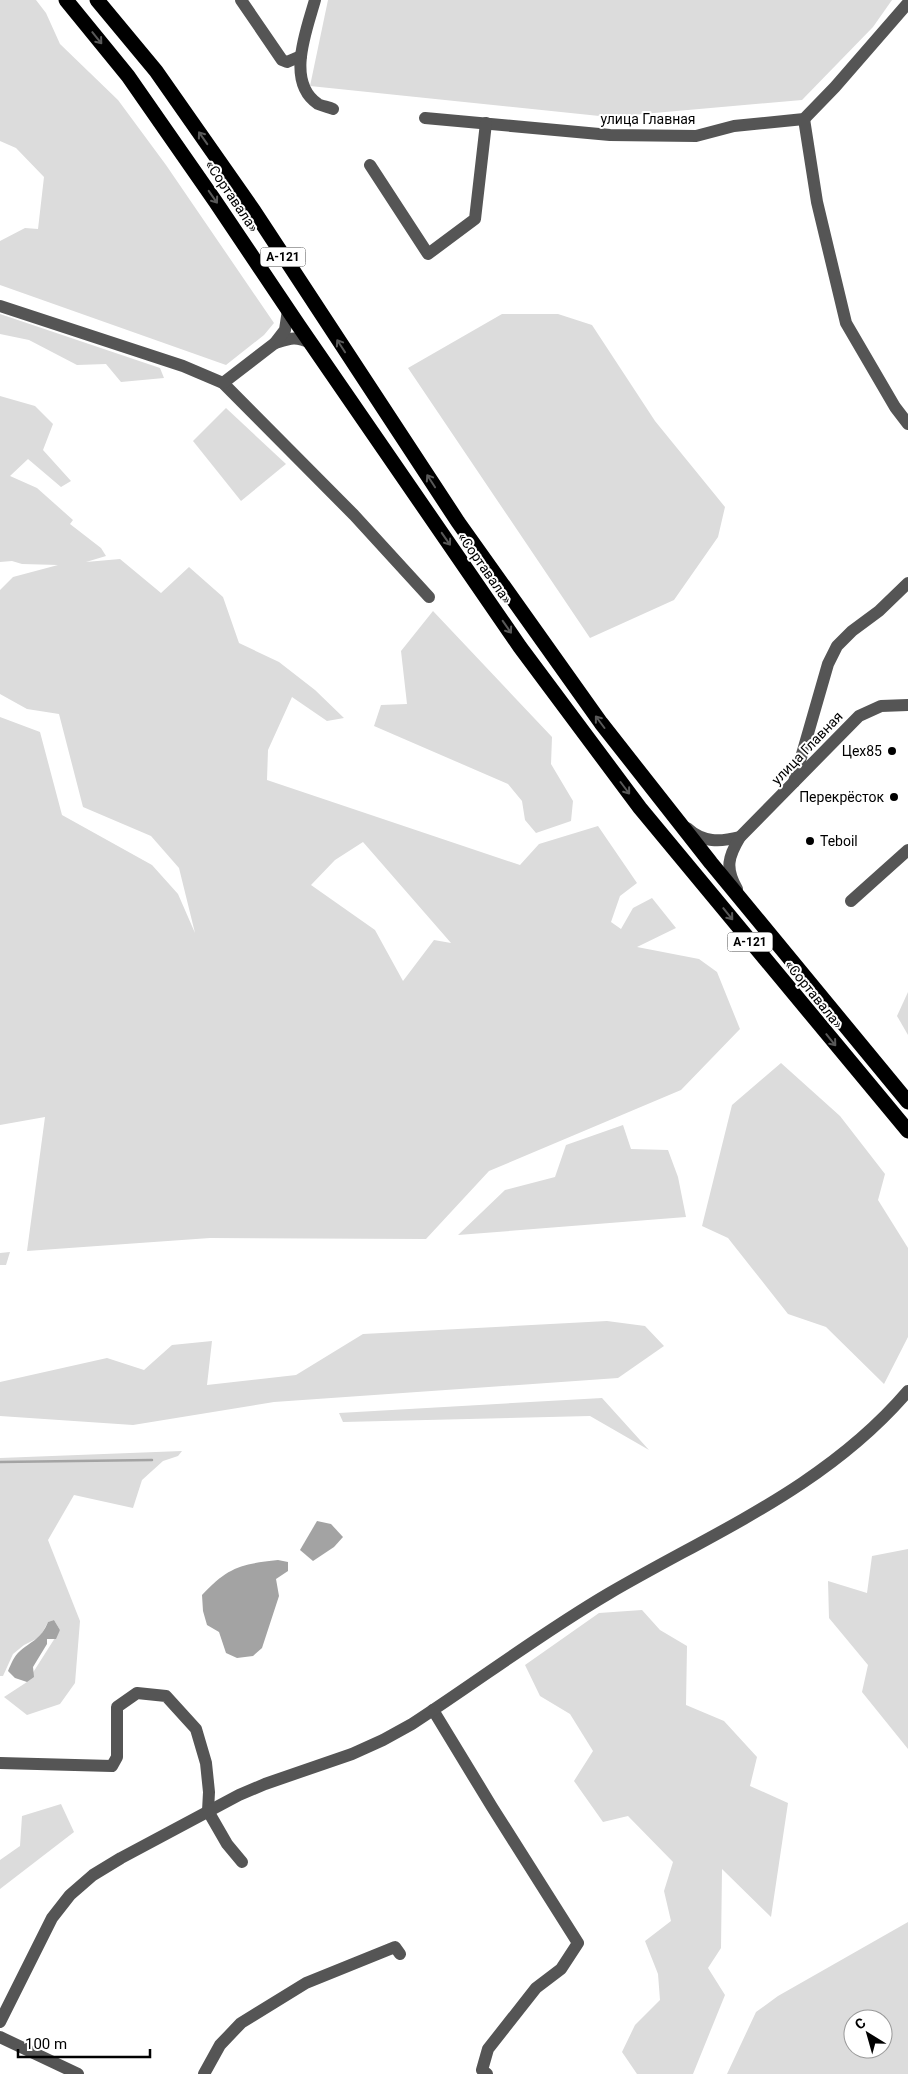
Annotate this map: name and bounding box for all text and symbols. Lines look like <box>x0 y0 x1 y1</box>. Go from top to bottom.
one-way arrow <box>91 31 102 44</box>
street label: улица Главная <box>600 111 696 127</box>
one-way arrow <box>197 131 208 145</box>
street label: «Сортавала» <box>202 157 262 235</box>
one-way arrow <box>208 190 218 204</box>
road number: А-121 <box>260 248 306 266</box>
one-way arrow <box>336 339 346 353</box>
one-way arrow <box>426 474 436 488</box>
street label: «Сортавала» <box>455 529 516 607</box>
one-way arrow <box>441 532 451 546</box>
one-way arrow <box>502 620 512 634</box>
street label: улица Главная <box>768 708 846 788</box>
one-way arrow <box>595 716 606 729</box>
place label: Цех85 <box>842 743 882 759</box>
marker: Цех85 <box>886 745 898 757</box>
one-way arrow <box>620 781 631 794</box>
place label: Перекрёсток <box>799 789 884 805</box>
marker: Перекрёсток <box>888 791 900 803</box>
place label: Teboil <box>820 833 858 849</box>
marker: Teboil <box>804 835 816 847</box>
one-way arrow <box>722 907 733 920</box>
road number: А-121 <box>728 932 772 952</box>
street label: «Сортавала» <box>782 957 847 1032</box>
one-way arrow <box>825 1033 836 1046</box>
north arrow <box>843 2009 893 2059</box>
text: С <box>852 2014 869 2033</box>
scale bar <box>18 2026 150 2058</box>
text: 100 m <box>25 2035 67 2053</box>

